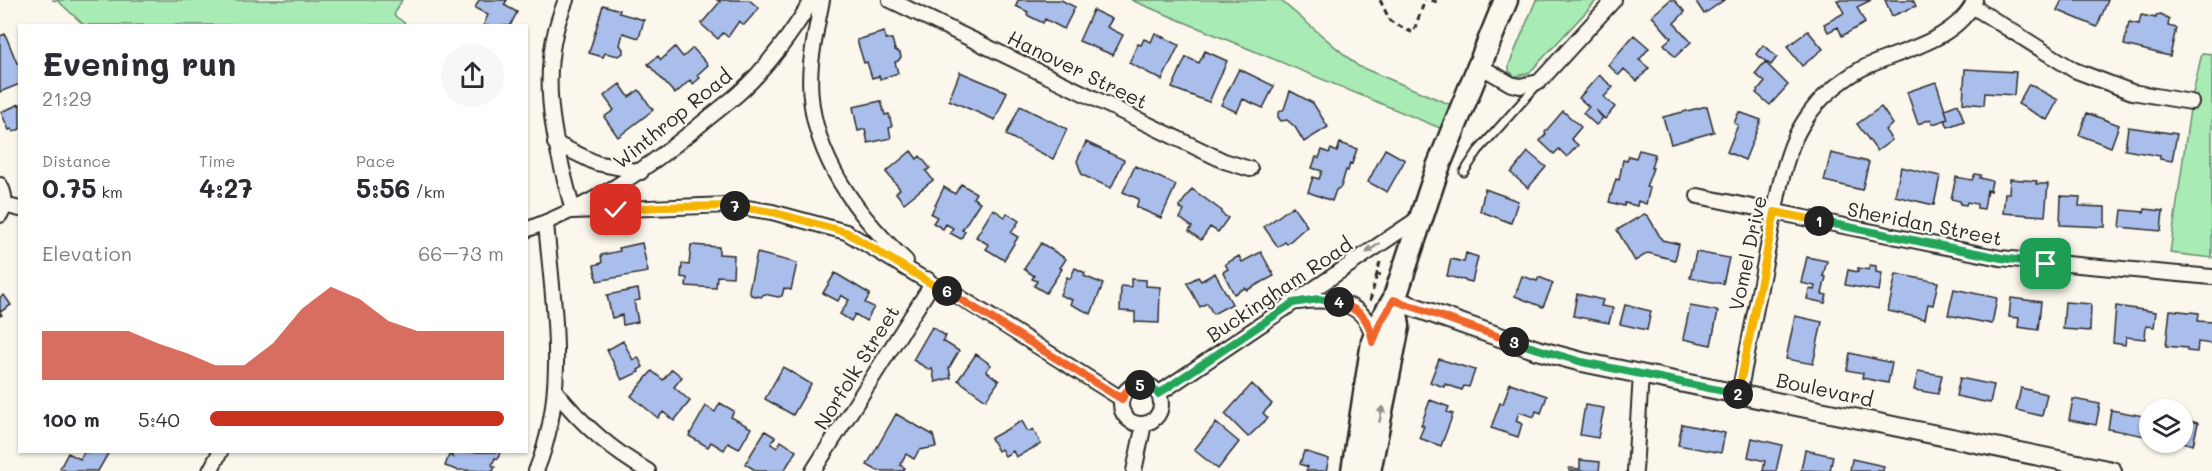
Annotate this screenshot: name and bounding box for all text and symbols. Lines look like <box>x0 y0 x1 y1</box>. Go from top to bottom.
street label: Hanover Street <box>1004 24 1152 114</box>
text: Evening run <box>42 41 236 84</box>
button: share <box>441 44 504 107</box>
street label: Winthrop Road <box>607 62 737 174</box>
text: 21:29 <box>42 85 91 111</box>
text: Distance <box>42 150 111 171</box>
text: Time <box>199 150 235 171</box>
text: Pace <box>356 150 395 171</box>
text: 0.75 <box>42 171 96 205</box>
text: 4:27 <box>199 171 253 205</box>
text: 5:56 <box>356 171 410 205</box>
text: km <box>96 181 123 202</box>
text: /km <box>410 181 445 202</box>
pin <box>590 184 641 235</box>
pin: 7 <box>720 191 750 221</box>
icon: check <box>599 193 632 226</box>
street label: Vomel Drive <box>1722 193 1772 313</box>
text: 7 <box>731 195 739 216</box>
street label: Sheridan Street <box>1845 195 2005 251</box>
pin: 1 <box>1804 206 1834 236</box>
text: 1 <box>1815 210 1823 231</box>
street label: Buckingham Road <box>1201 231 1357 347</box>
pin <box>2020 238 2071 289</box>
text: Elevation <box>42 240 132 266</box>
text: 66–73 m <box>418 240 504 266</box>
one-way arrow <box>1365 243 1381 254</box>
icon: arrive <box>2029 247 2062 280</box>
pin: 6 <box>932 276 962 306</box>
text: 6 <box>942 280 952 301</box>
pin: 4 <box>1324 287 1354 317</box>
text: 4 <box>1334 291 1344 312</box>
street label: Norfolk Street <box>807 300 905 434</box>
pin: 3 <box>1499 327 1529 357</box>
text: 3 <box>1509 331 1519 352</box>
street label: Boulevard <box>1774 366 1876 412</box>
pin: 5 <box>1125 370 1155 400</box>
text: 5 <box>1135 374 1145 395</box>
pin: 2 <box>1723 379 1753 409</box>
text: 2 <box>1734 383 1742 404</box>
map controls <box>2139 399 2193 453</box>
button: layers <box>2139 399 2193 453</box>
one-way arrow <box>1377 404 1386 423</box>
text: 100 m <box>42 406 100 432</box>
text: 5:40 <box>138 406 180 432</box>

